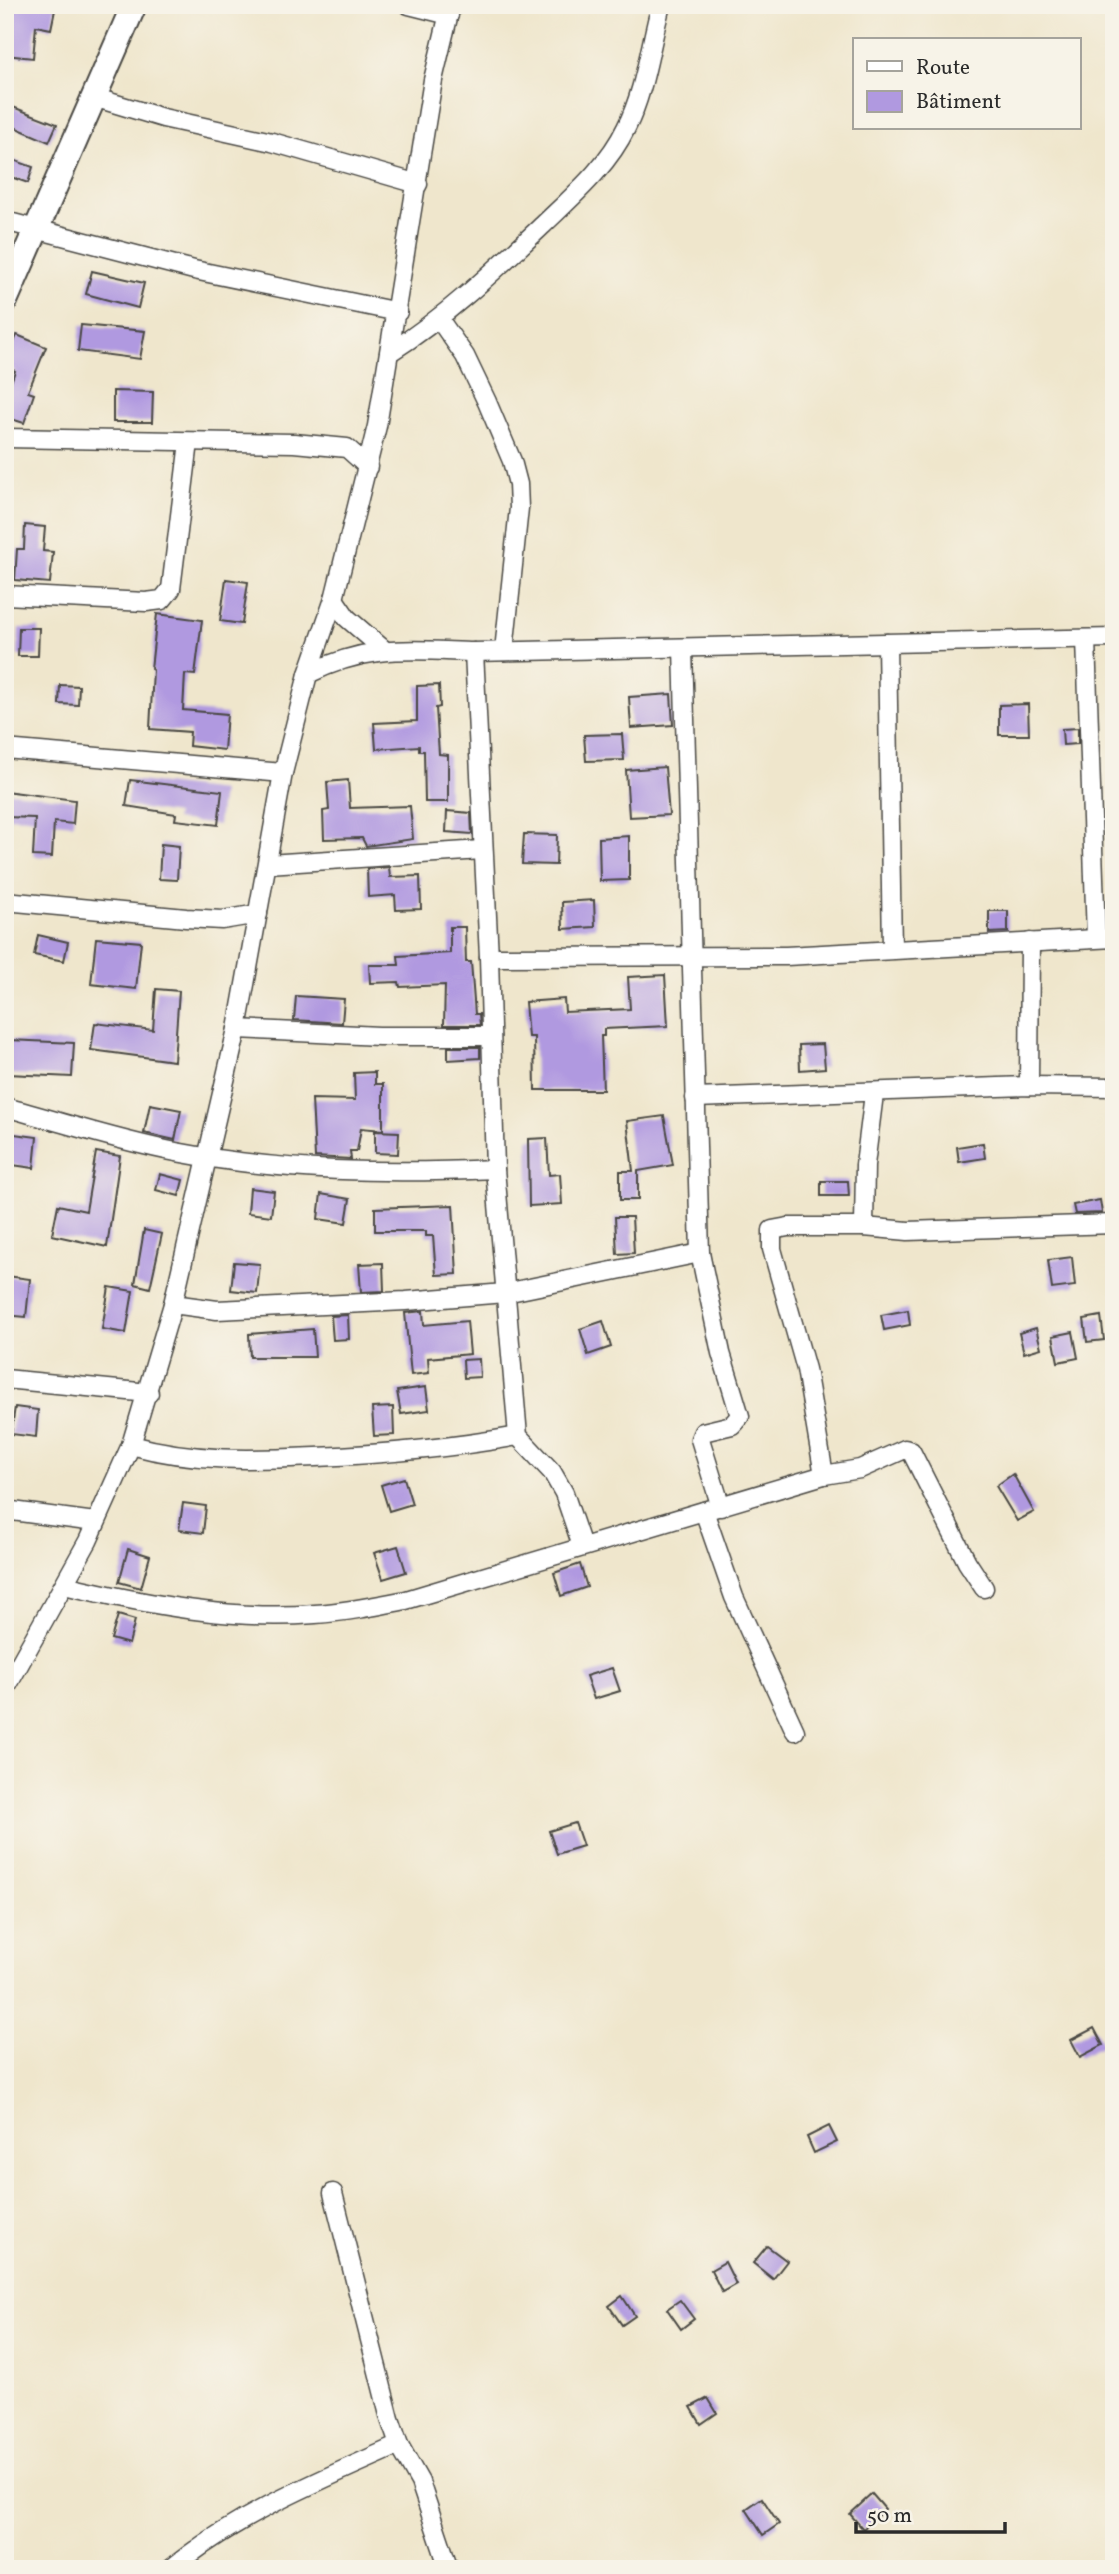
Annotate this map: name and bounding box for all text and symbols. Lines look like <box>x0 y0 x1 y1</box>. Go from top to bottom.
legend <box>853 38 1080 130</box>
text: Route <box>916 54 970 83</box>
text: Bâtiment <box>916 88 1001 117</box>
scale bar <box>856 2490 1005 2534</box>
text: 50 m <box>867 2502 912 2531</box>

